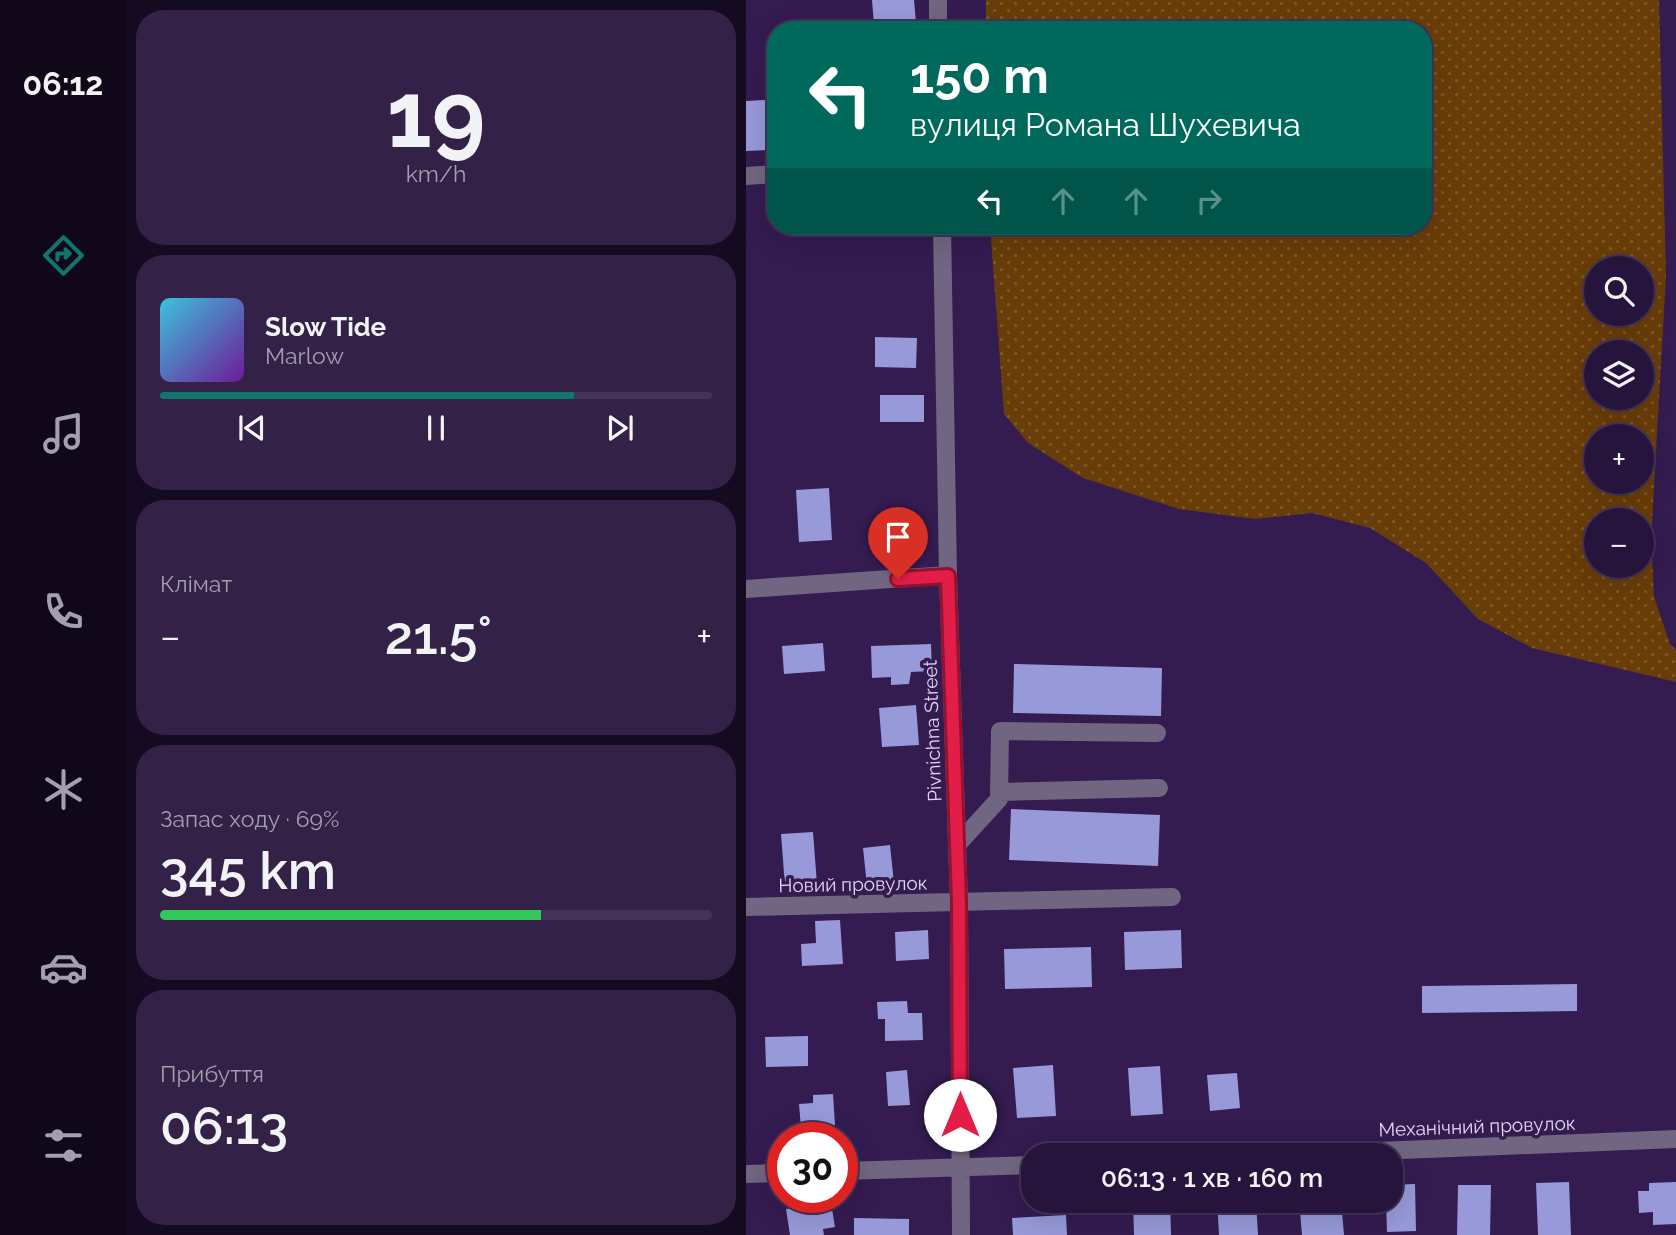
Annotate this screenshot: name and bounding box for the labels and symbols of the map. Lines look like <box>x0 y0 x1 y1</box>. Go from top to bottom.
pin <box>868 507 928 579</box>
street label: Pivnichna Street <box>919 659 945 802</box>
street label: Новий провулок <box>778 872 928 896</box>
position arrow <box>923 1078 997 1152</box>
street label: Механічний провулок <box>1378 1112 1576 1140</box>
speed limit sign: 30 <box>767 1122 858 1213</box>

